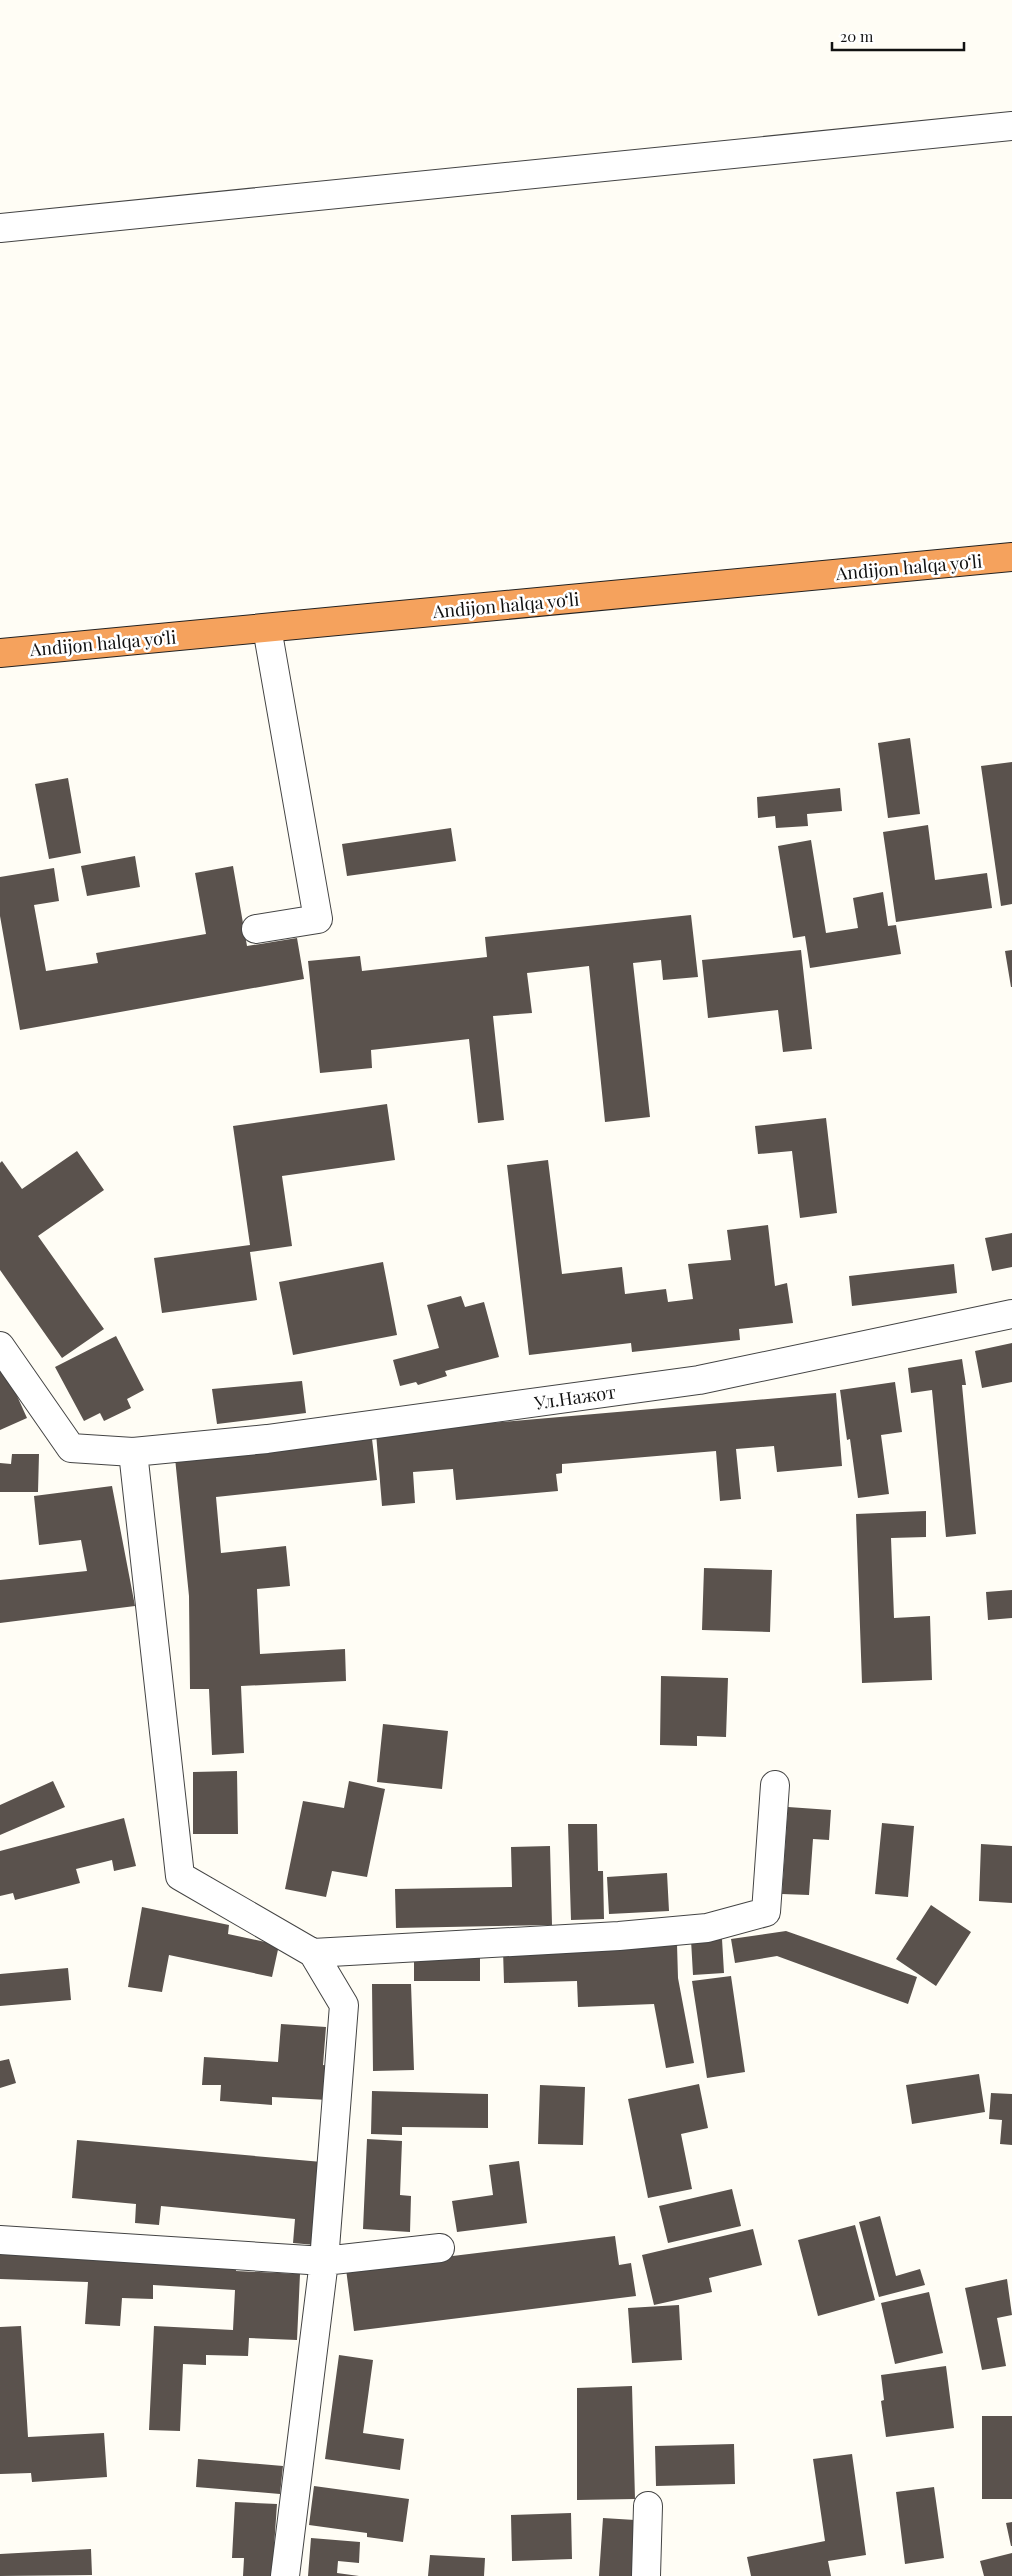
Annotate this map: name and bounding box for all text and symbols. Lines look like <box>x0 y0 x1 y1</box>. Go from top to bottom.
scale bar <box>832 20 964 52</box>
text: 20 m <box>840 26 874 46</box>
street label: Andijon halqa yo‘li <box>834 549 983 585</box>
street label: Andijon halqa yo‘li <box>431 587 580 623</box>
street label: Andijon halqa yo‘li <box>28 625 177 661</box>
street label: Ул.Нажот <box>532 1379 617 1415</box>

